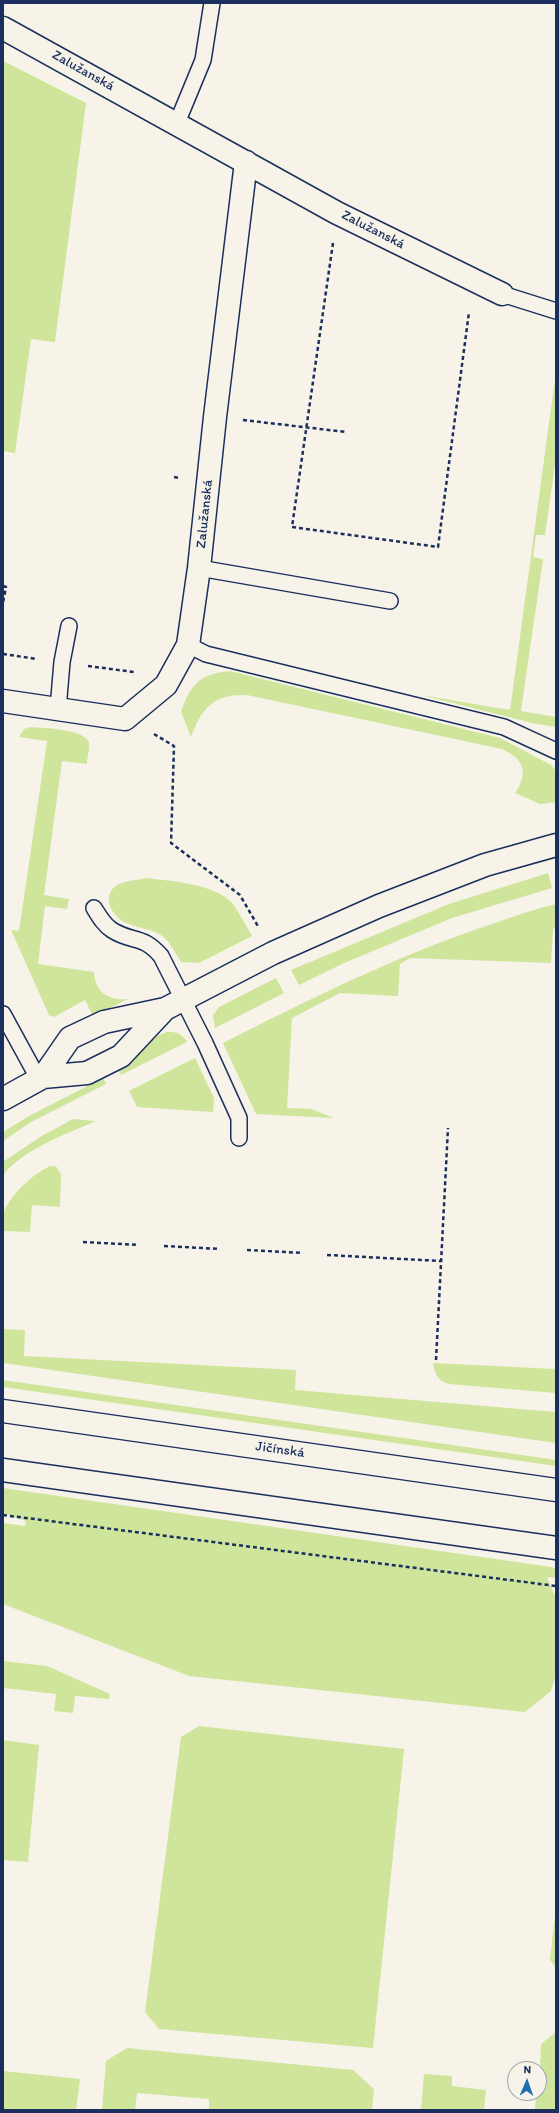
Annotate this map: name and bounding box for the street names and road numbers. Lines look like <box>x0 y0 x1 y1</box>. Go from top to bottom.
street label: Zalužanská <box>49 47 117 95</box>
street label: Zalužanská <box>338 207 408 253</box>
street label: Zalužanská <box>193 479 217 549</box>
street label: Jičínská <box>254 1438 306 1462</box>

